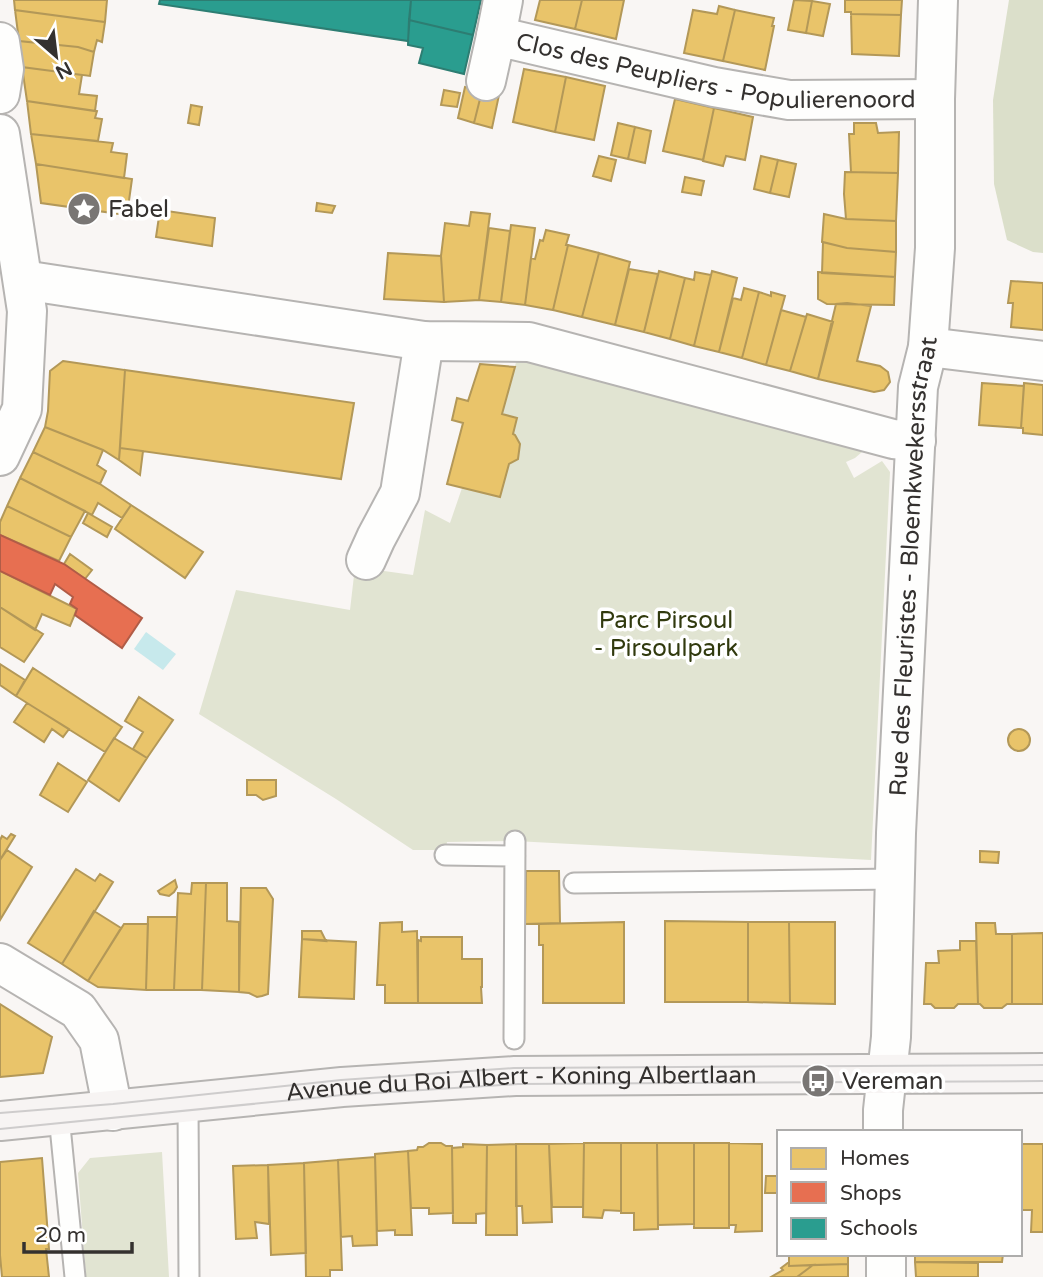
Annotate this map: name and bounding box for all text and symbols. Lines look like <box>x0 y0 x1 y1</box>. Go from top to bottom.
north arrow <box>21 21 91 91</box>
street label: Clos des Peupliers - Populierenoord <box>513 27 916 115</box>
text: N <box>52 57 75 83</box>
place icon: Fabel <box>65 190 103 228</box>
place label: Fabel <box>108 195 169 224</box>
street label: Rue des Fleuristes - Bloemkwekersstraat <box>884 336 944 797</box>
park label: Parc Pirsoul - Pirsoulpark <box>594 606 738 663</box>
street label: Avenue du Roi Albert - Koning Albertlaan <box>285 1061 757 1107</box>
bus stop icon: Vereman <box>799 1062 837 1100</box>
place label: Vereman <box>842 1067 943 1096</box>
legend <box>777 1130 1022 1256</box>
text: Homes <box>840 1146 910 1171</box>
text: Shops <box>840 1181 902 1206</box>
scale bar <box>24 1210 133 1254</box>
text: Schools <box>840 1216 918 1241</box>
text: 20 m <box>35 1223 86 1248</box>

